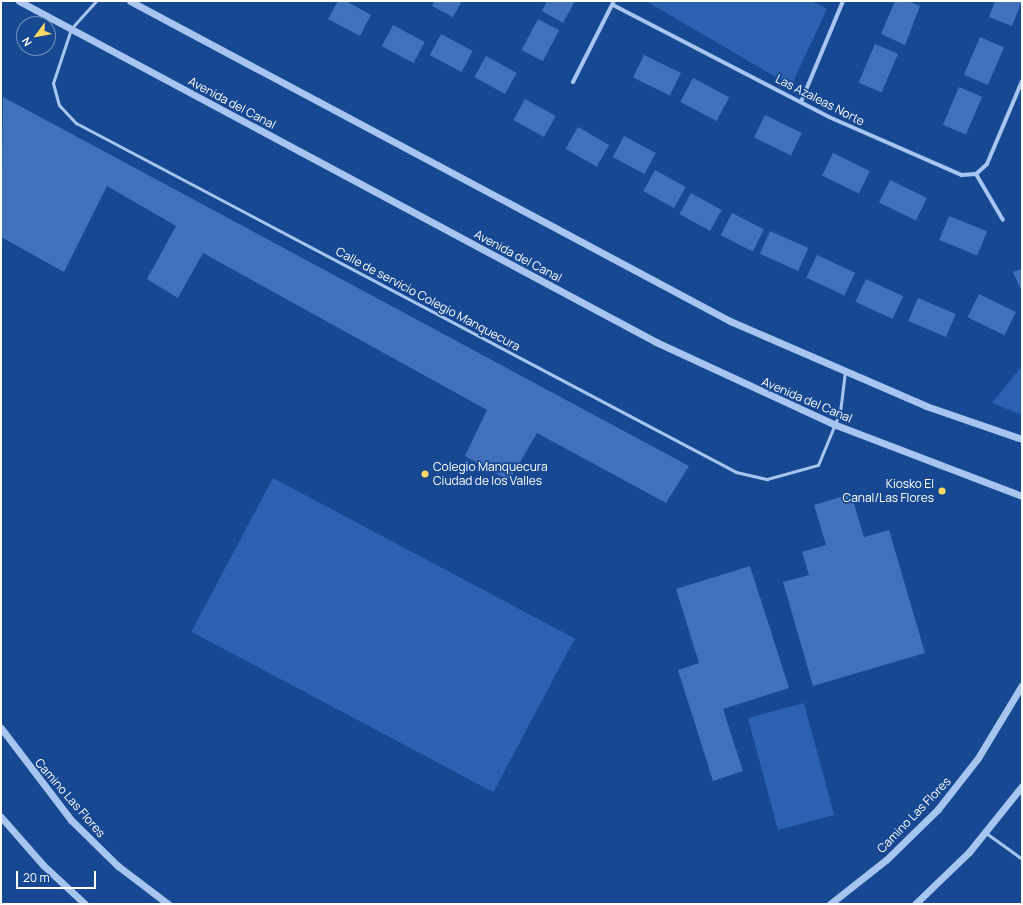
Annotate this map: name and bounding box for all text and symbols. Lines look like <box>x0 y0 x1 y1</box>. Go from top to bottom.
north arrow <box>16 16 56 56</box>
text: N <box>18 35 35 49</box>
street label: Las Azaleas Norte <box>773 71 867 129</box>
street label: Avenida del Canal <box>186 74 278 132</box>
street label: Avenida del Canal <box>472 227 564 285</box>
street label: Calle de servicio Colegio Manquecura <box>333 244 523 354</box>
street label: Avenida del Canal <box>759 374 855 426</box>
place label: Colegio Manquecura Ciudad de los Valles <box>433 460 548 488</box>
marker: Colegio Manquecura Ciudad de los Valles <box>420 469 430 479</box>
place label: Kiosko El Canal/Las Flores <box>843 477 934 505</box>
marker: Kiosko El Canal/Las Flores <box>937 486 947 496</box>
street label: Camino Las Flores <box>32 756 108 840</box>
street label: Camino Las Flores <box>874 774 954 856</box>
scale bar <box>18 863 98 889</box>
text: 20 m <box>23 869 50 886</box>

